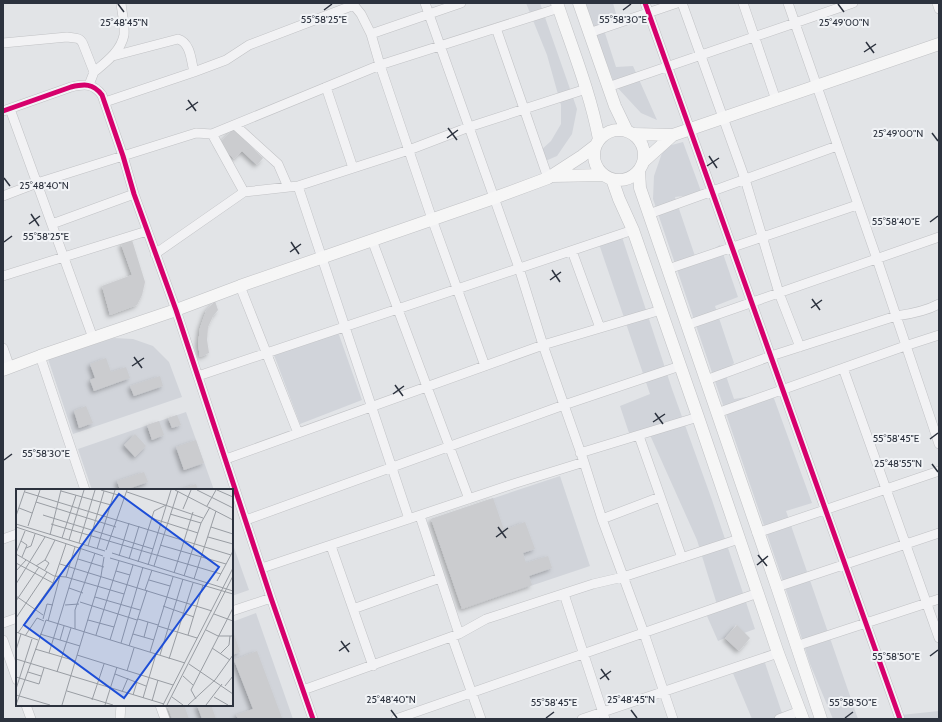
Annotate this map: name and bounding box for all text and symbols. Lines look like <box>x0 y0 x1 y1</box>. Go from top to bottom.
text: 55°58'25"E <box>301 13 348 26</box>
text: 55°58'30"E <box>599 13 647 26</box>
text: 25°48'45"N <box>100 16 148 29</box>
text: 25°49'00"N <box>819 16 869 29</box>
text: 25°49'00"N <box>873 127 923 140</box>
text: 25°48'40"N <box>19 179 69 192</box>
text: 55°58'40"E <box>872 215 921 228</box>
text: 55°58'25"E <box>23 230 70 243</box>
text: 55°58'45"E <box>873 432 920 445</box>
text: 55°58'30"E <box>22 447 70 460</box>
text: 25°48'55"N <box>874 457 922 470</box>
inset map <box>16 489 233 706</box>
text: 55°58'50"E <box>872 650 920 663</box>
text: 25°48'40"N <box>366 693 416 706</box>
text: 25°48'45"N <box>607 693 655 706</box>
text: 55°58'45"E <box>531 696 578 709</box>
text: 55°58'50"E <box>829 696 877 709</box>

